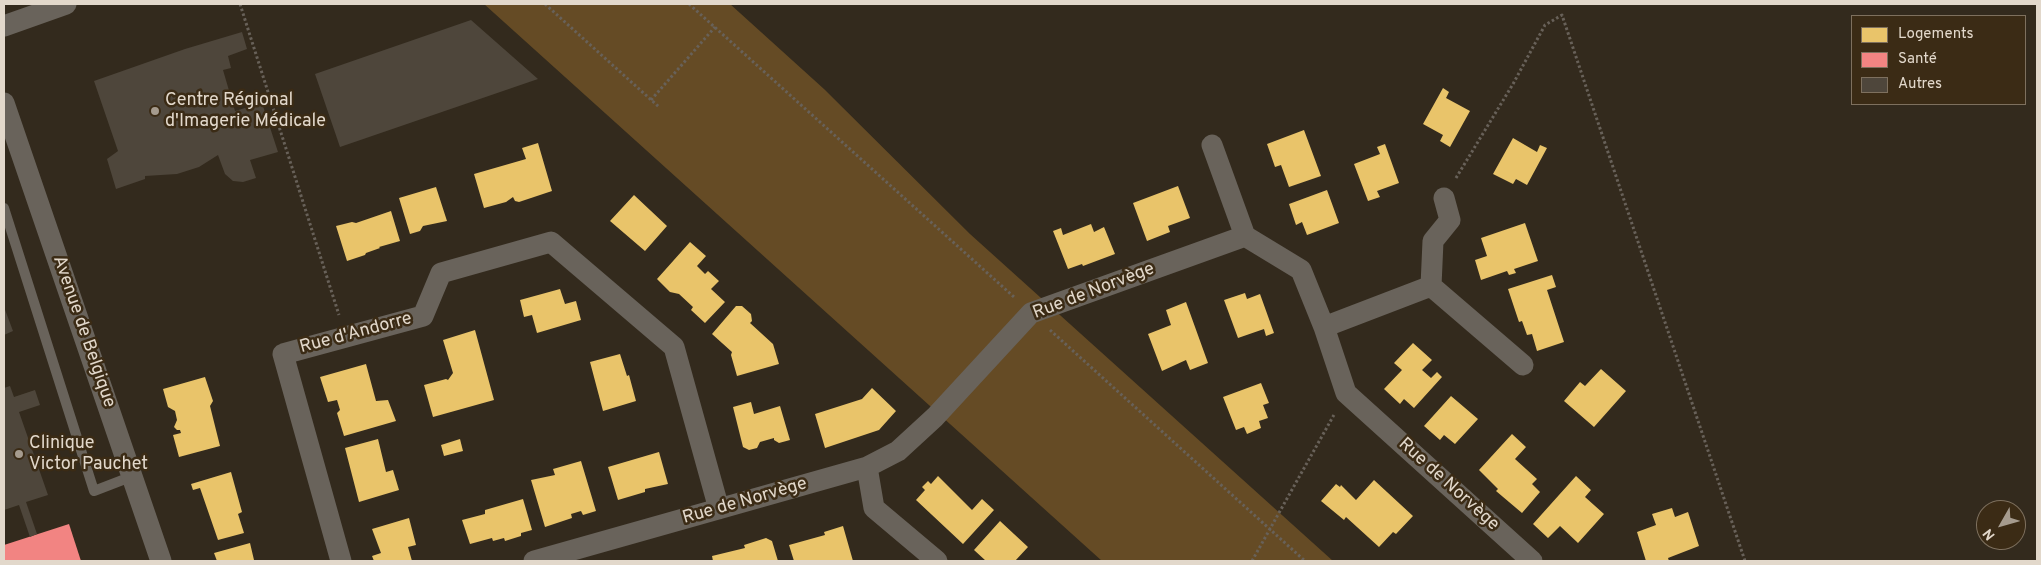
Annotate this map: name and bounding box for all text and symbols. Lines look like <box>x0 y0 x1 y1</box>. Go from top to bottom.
legend <box>1851 15 2026 105</box>
text: Logements <box>1898 25 1974 44</box>
text: Santé <box>1898 50 1937 69</box>
text: Autres <box>1898 75 1942 94</box>
place label: Centre Régional d'Imagerie Médicale <box>165 90 326 132</box>
marker: Centre Régional d'Imagerie Médicale <box>149 105 161 117</box>
street label: Avenue de Belgique <box>47 253 119 411</box>
street label: Rue de Norvège <box>1030 259 1158 325</box>
street label: Rue d'Andorre <box>297 309 415 359</box>
place label: Clinique Victor Pauchet <box>29 433 148 476</box>
street label: Rue de Norvège <box>1393 434 1503 536</box>
marker: Clinique Victor Pauchet <box>13 448 25 460</box>
street label: Rue de Norvège <box>680 474 810 530</box>
north arrow <box>1976 500 2026 550</box>
text: N <box>1980 525 1999 543</box>

